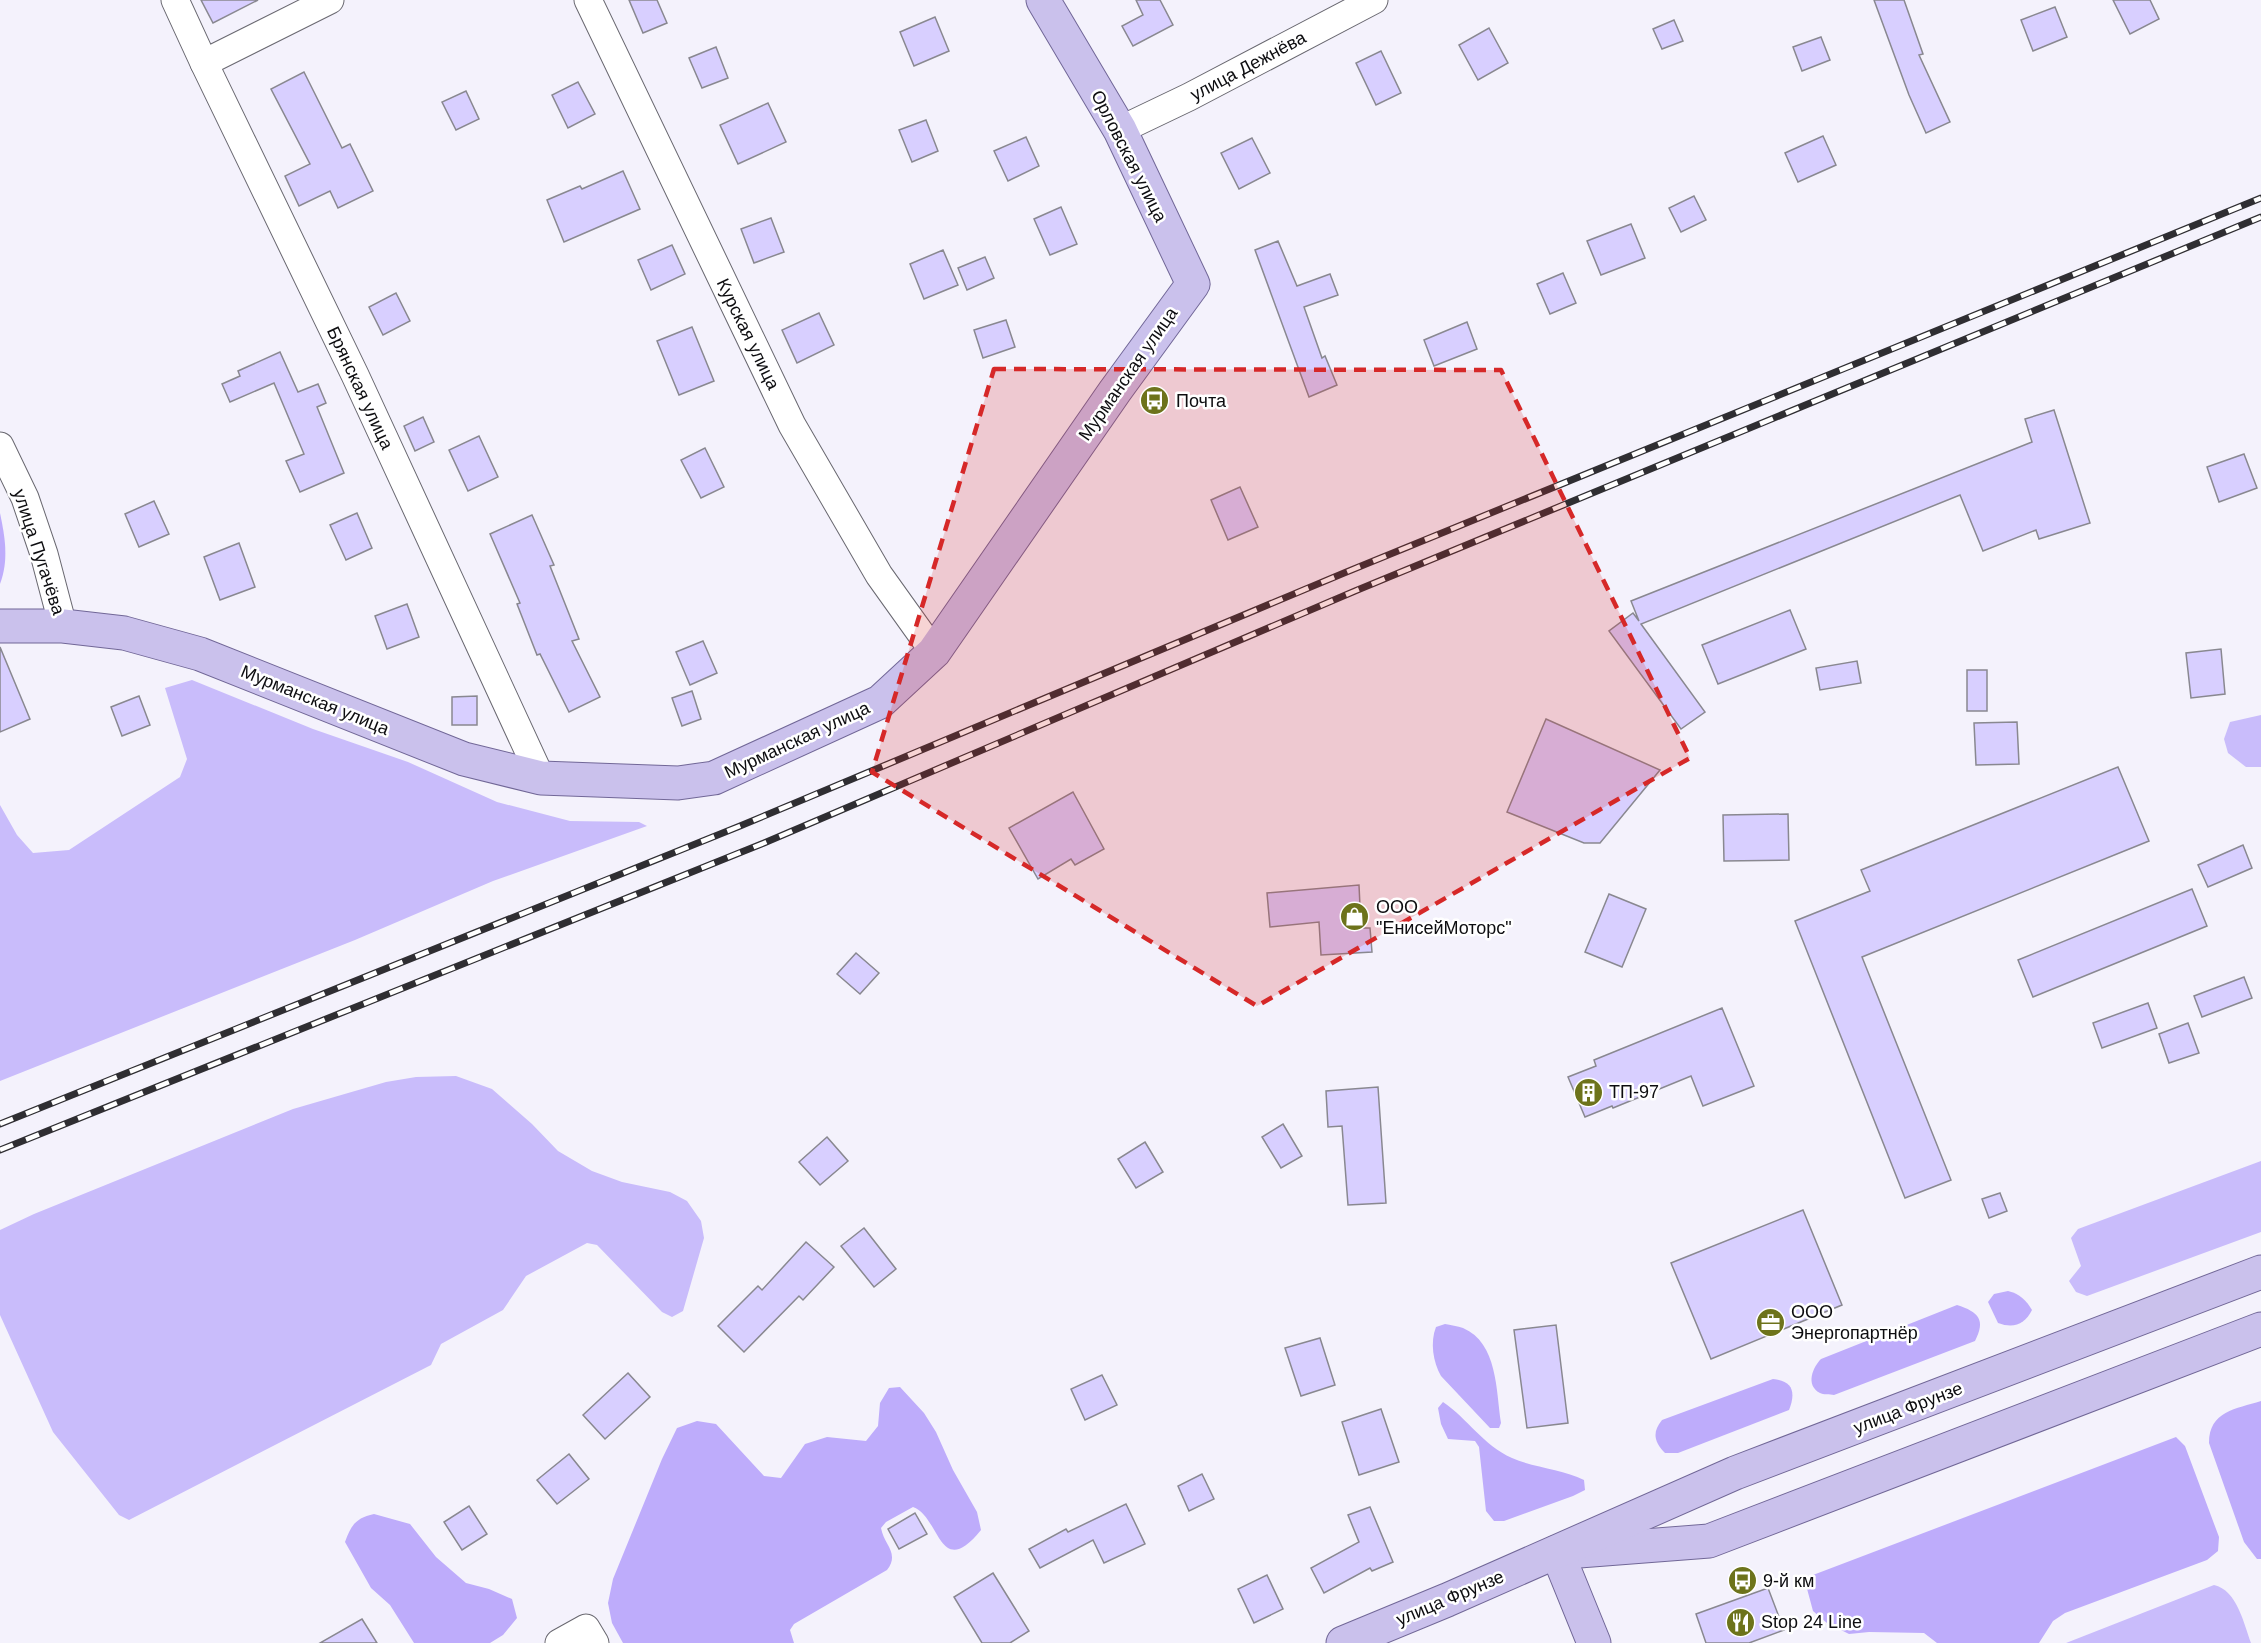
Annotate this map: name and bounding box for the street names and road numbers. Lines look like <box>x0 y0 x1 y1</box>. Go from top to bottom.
street label: улица Дежнёва <box>1187 27 1310 105</box>
street label: Орловская улица <box>1087 87 1171 226</box>
street label: Курская улица <box>713 275 784 394</box>
street label: Мурманская улица <box>1075 303 1182 444</box>
street label: Брянская улица <box>323 324 398 453</box>
street label: улица Пугачёва <box>9 487 69 618</box>
street label: Мурманская улица <box>238 661 393 739</box>
street label: Мурманская улица <box>721 697 874 782</box>
street label: улица Фрунзе <box>1851 1378 1965 1438</box>
street label: улица Фрунзе <box>1393 1566 1507 1630</box>

